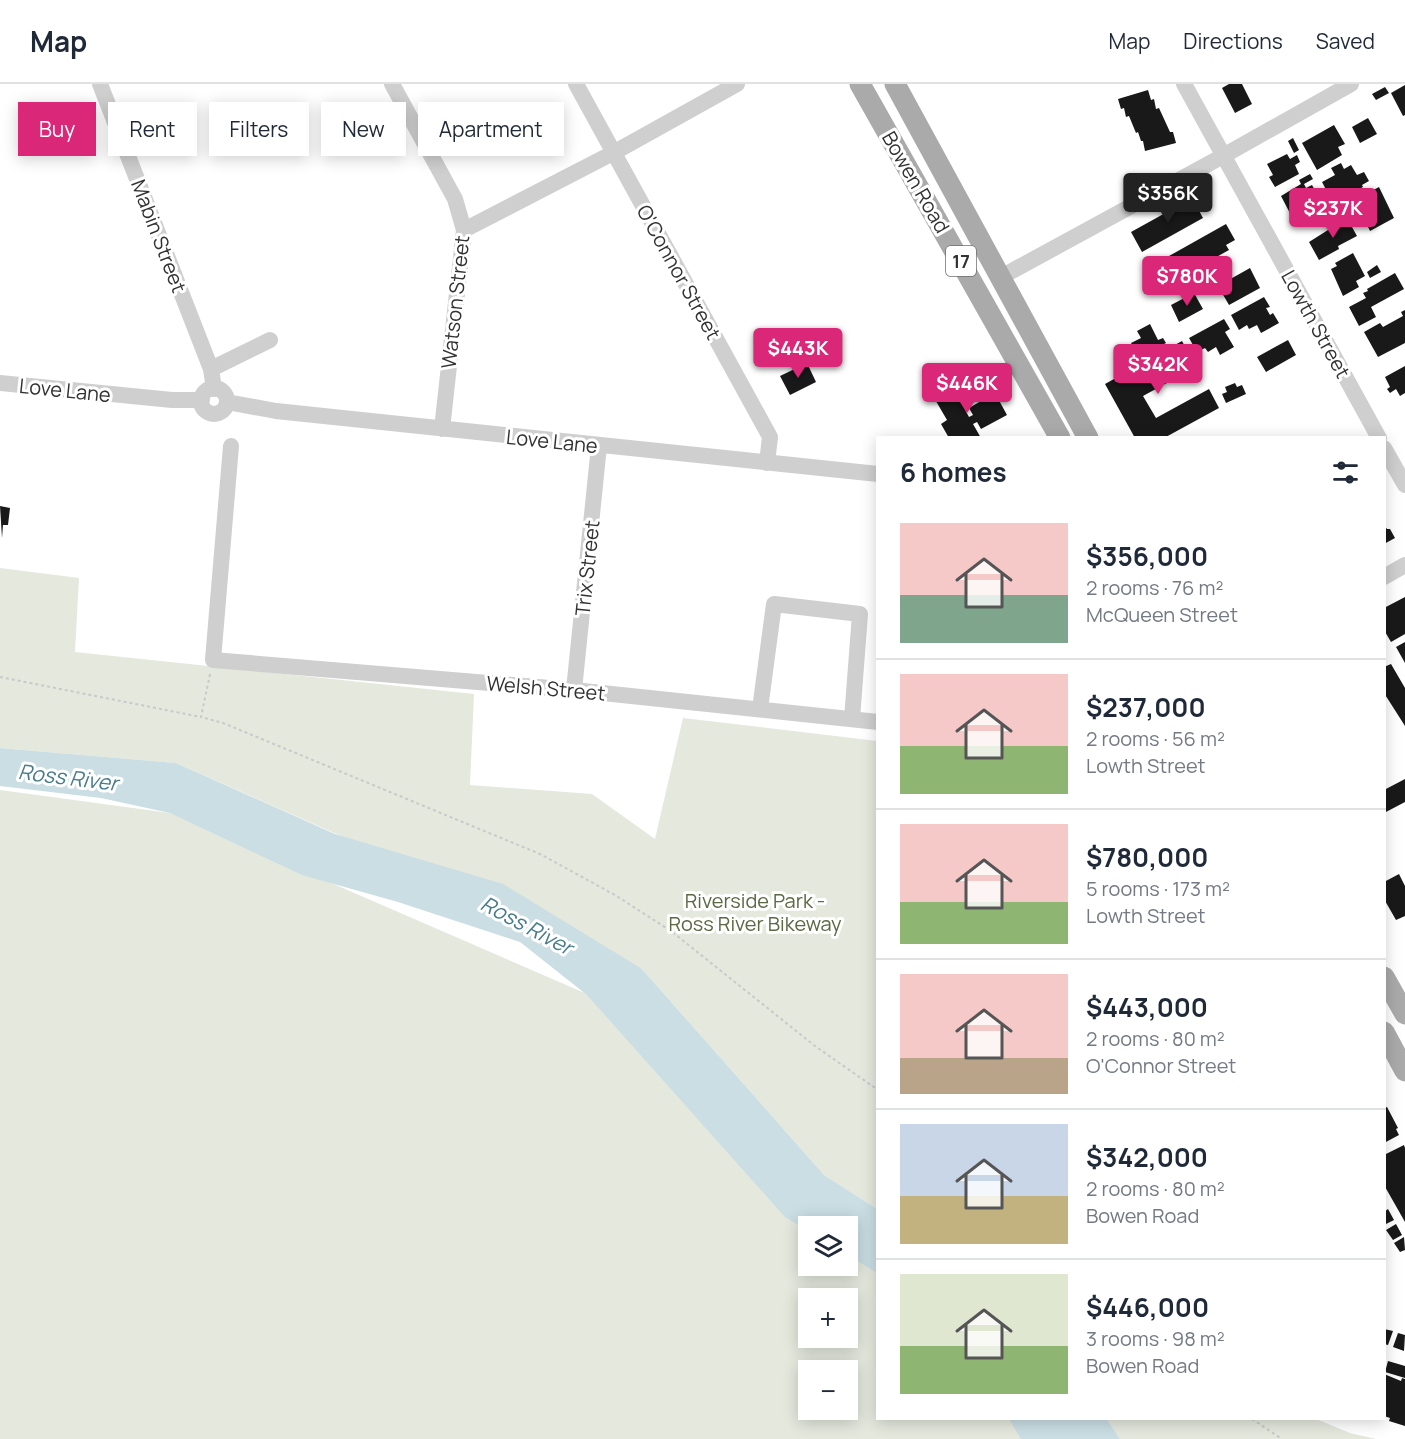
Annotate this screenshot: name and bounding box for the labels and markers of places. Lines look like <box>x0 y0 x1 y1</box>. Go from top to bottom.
pin: $356K <box>1126 173 1210 224</box>
pin: $237K <box>1291 188 1375 239</box>
pin: $780K <box>1145 256 1229 307</box>
pin: $443K <box>756 328 840 379</box>
pin: $342K <box>1116 344 1200 395</box>
pin: $446K <box>925 363 1009 414</box>

